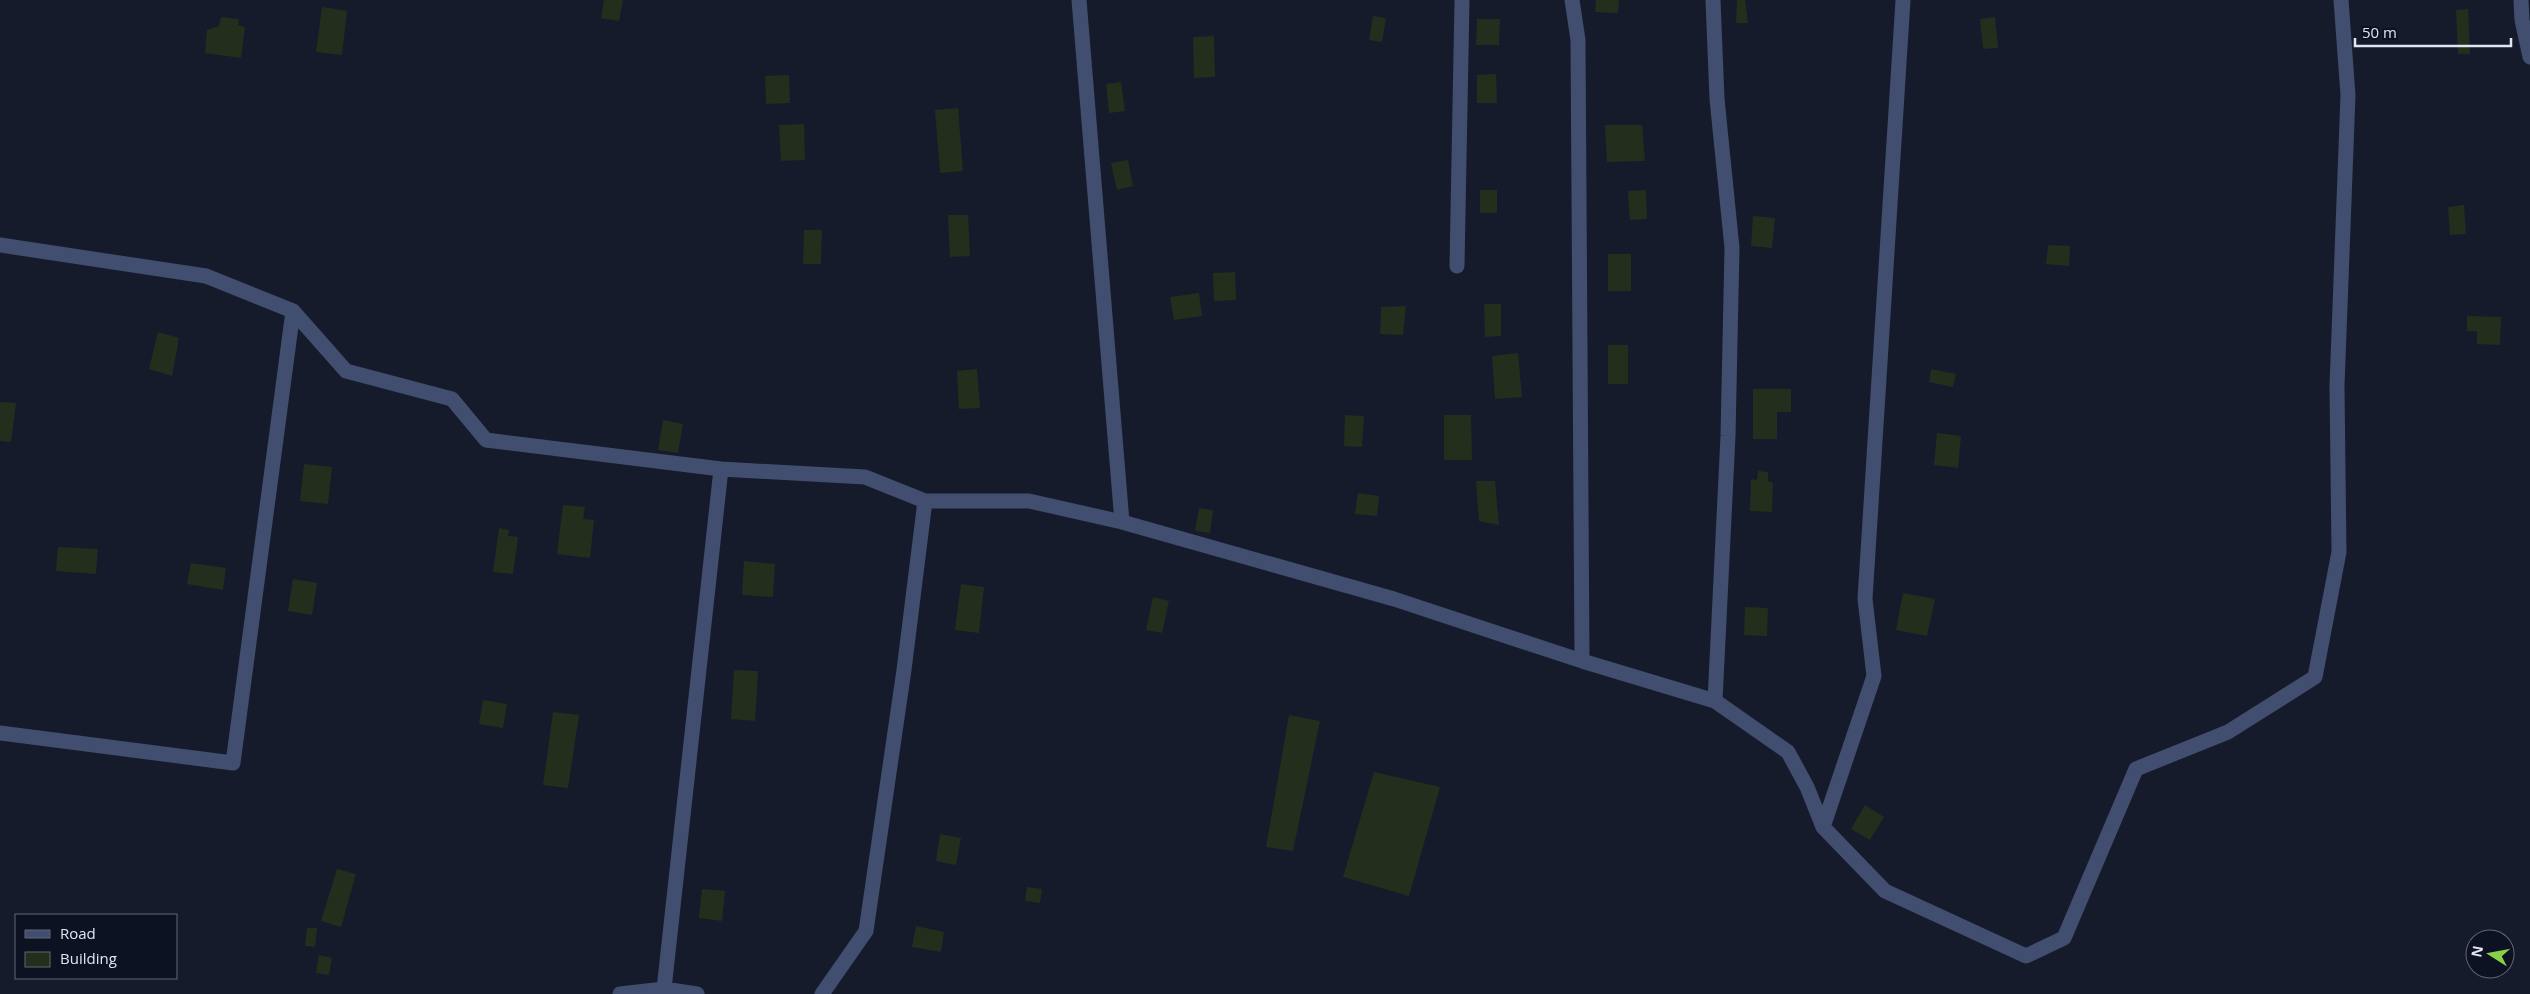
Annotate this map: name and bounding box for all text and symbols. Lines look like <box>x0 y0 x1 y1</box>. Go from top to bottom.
scale bar <box>2355 15 2511 47</box>
text: 50 m <box>2362 22 2397 42</box>
legend <box>15 914 178 979</box>
text: Road <box>60 923 96 943</box>
north arrow <box>2465 929 2515 979</box>
text: N <box>2466 944 2487 959</box>
text: Building <box>60 948 117 968</box>

